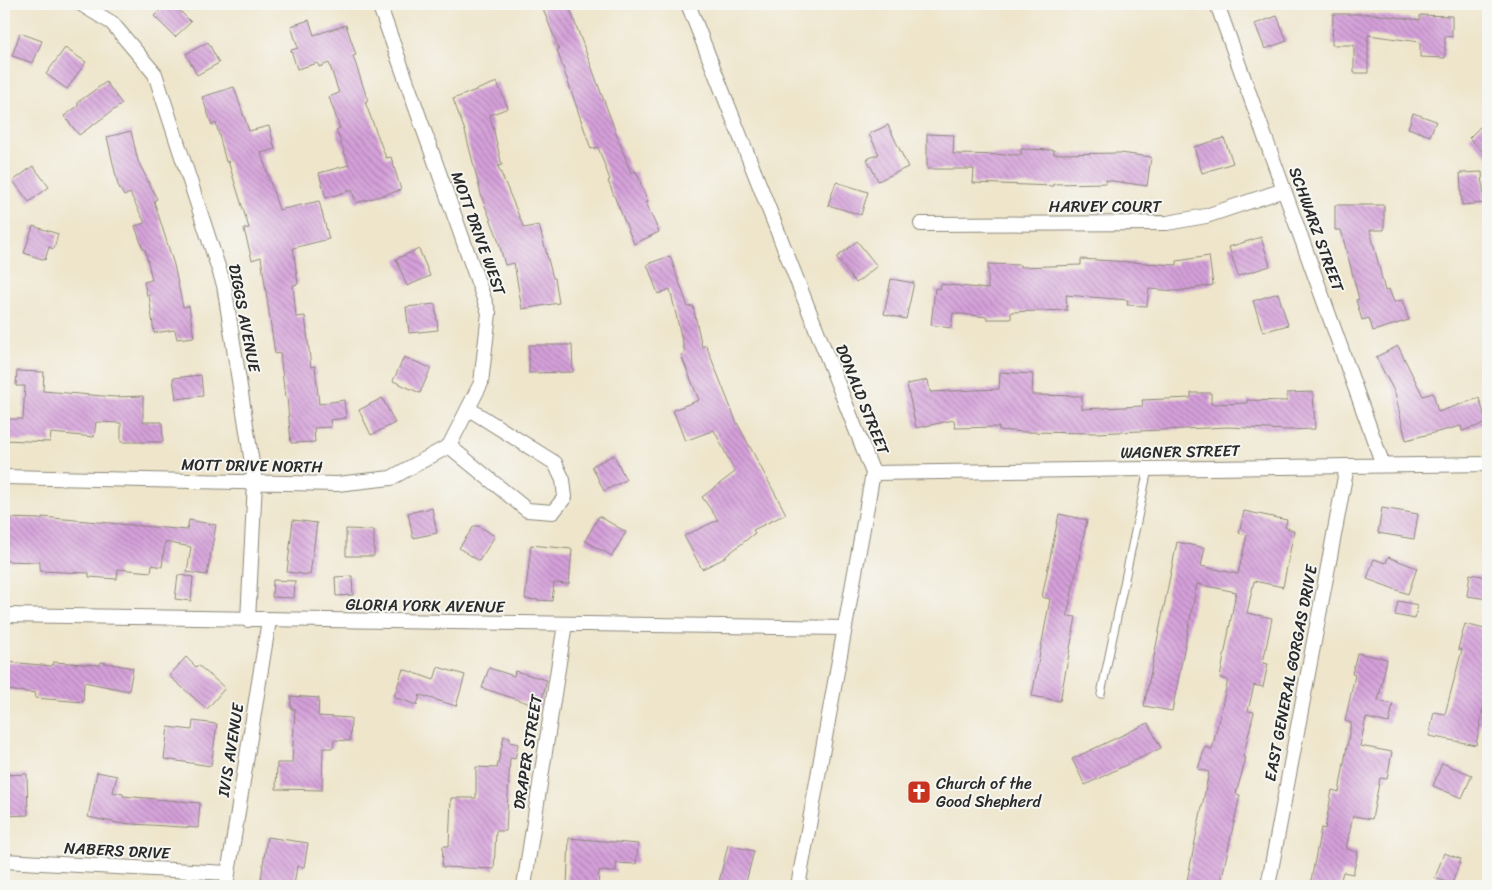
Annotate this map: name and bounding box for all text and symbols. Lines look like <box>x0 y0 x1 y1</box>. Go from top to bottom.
street label: SCHWARZ STREET <box>1281 163 1353 297</box>
street label: MOTT DRIVE WEST <box>443 167 515 300</box>
street label: HARVEY COURT <box>1049 192 1162 221</box>
street label: DIGGS AVENUE <box>220 262 269 376</box>
street label: DONALD STREET <box>827 340 898 460</box>
street label: WAGNER STREET <box>1120 436 1241 467</box>
street label: MOTT DRIVE NORTH <box>181 450 324 481</box>
street label: EAST GENERAL GORGAS DRIVE <box>1255 561 1326 784</box>
street label: GLORIA YORK AVENUE <box>345 590 506 621</box>
street label: DRAPER STREET <box>504 691 551 811</box>
street label: IVIS AVENUE <box>209 700 252 800</box>
place label: Church of the Good Shepherd <box>936 769 1043 816</box>
church icon: Church of the Good Shepherd <box>906 779 932 805</box>
street label: NABERS DRIVE <box>63 833 172 868</box>

